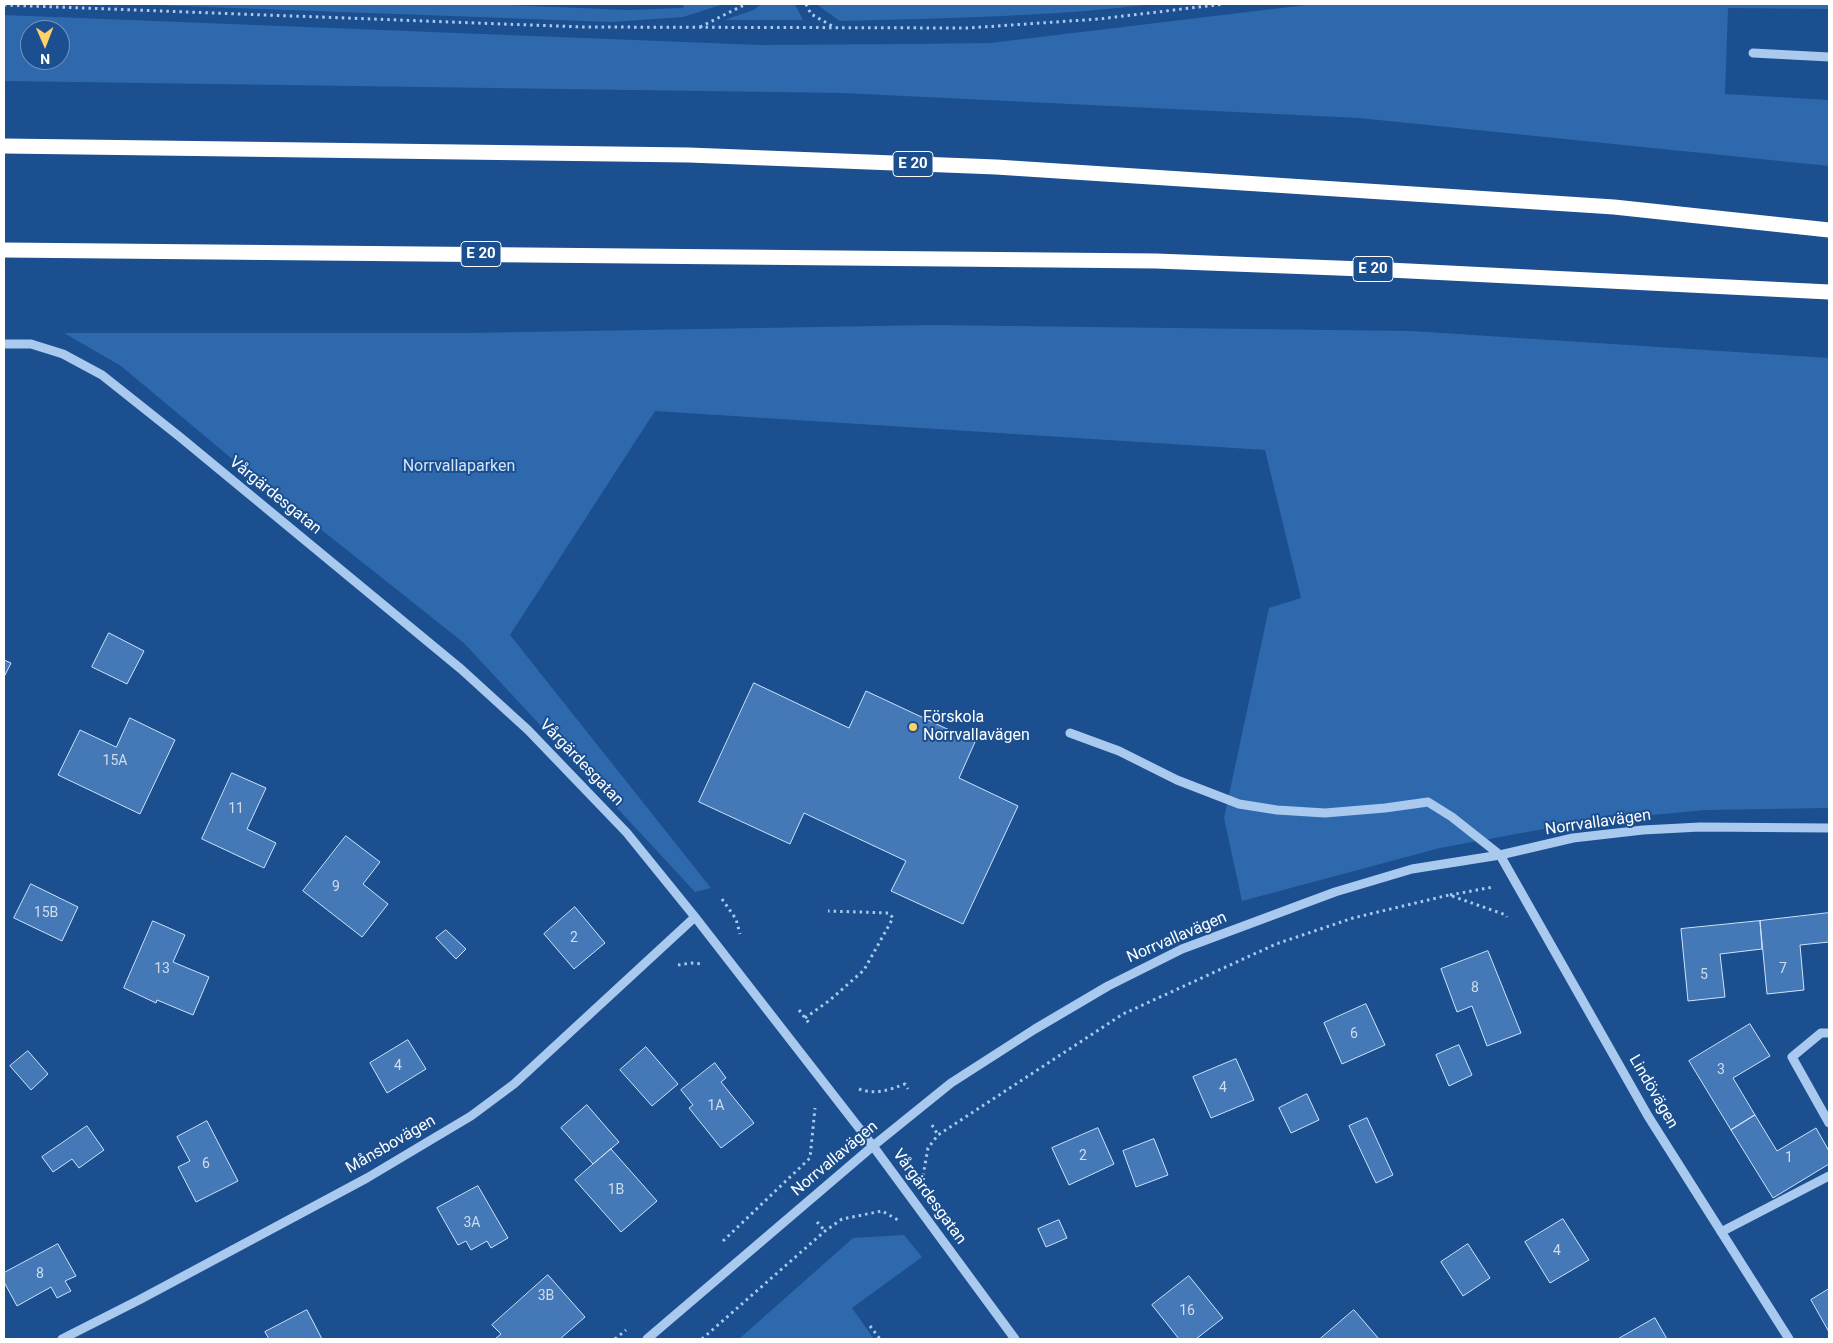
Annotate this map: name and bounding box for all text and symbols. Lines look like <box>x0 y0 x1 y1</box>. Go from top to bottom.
north arrow <box>20 20 70 70</box>
text: N <box>40 51 50 67</box>
road number: E 20 <box>893 152 933 176</box>
road number: E 20 <box>461 242 501 266</box>
road number: E 20 <box>1353 256 1393 282</box>
street label: Vårgärdesgatan <box>225 453 325 539</box>
park label: Norrvallaparken <box>403 457 515 477</box>
place label: Förskola Norrvallavägen <box>923 708 1030 746</box>
street label: Vårgärdesgatan <box>535 716 627 810</box>
marker: Förskola Norrvallavägen <box>907 721 919 733</box>
house number: 15A <box>103 753 127 769</box>
house number: 11 <box>228 801 244 817</box>
street label: Norrvallavägen <box>1544 806 1652 840</box>
house number: 9 <box>332 879 340 895</box>
house number: 15B <box>34 905 58 921</box>
street label: Norrvallavägen <box>1124 908 1230 968</box>
house number: 2 <box>570 930 578 946</box>
house number: 13 <box>154 961 170 977</box>
house number: 7 <box>1779 961 1787 977</box>
house number: 5 <box>1700 967 1708 983</box>
house number: 8 <box>1471 980 1479 996</box>
house number: 6 <box>1350 1026 1358 1042</box>
street label: Lindövägen <box>1624 1052 1682 1132</box>
house number: 4 <box>394 1058 402 1074</box>
house number: 3 <box>1717 1062 1725 1078</box>
house number: 4 <box>1219 1080 1227 1096</box>
house number: 1A <box>707 1098 725 1114</box>
street label: Månsbovägen <box>343 1112 439 1178</box>
street label: Norrvallavägen <box>788 1117 882 1201</box>
street label: Vårgärdesgatan <box>888 1146 970 1248</box>
house number: 2 <box>1079 1148 1087 1164</box>
house number: 1 <box>1785 1150 1793 1166</box>
house number: 6 <box>202 1156 210 1172</box>
house number: 1B <box>608 1182 624 1198</box>
house number: 3A <box>463 1215 481 1231</box>
house number: 4 <box>1553 1243 1561 1259</box>
house number: 8 <box>36 1266 44 1282</box>
house number: 3B <box>538 1288 554 1304</box>
house number: 16 <box>1179 1303 1195 1319</box>

